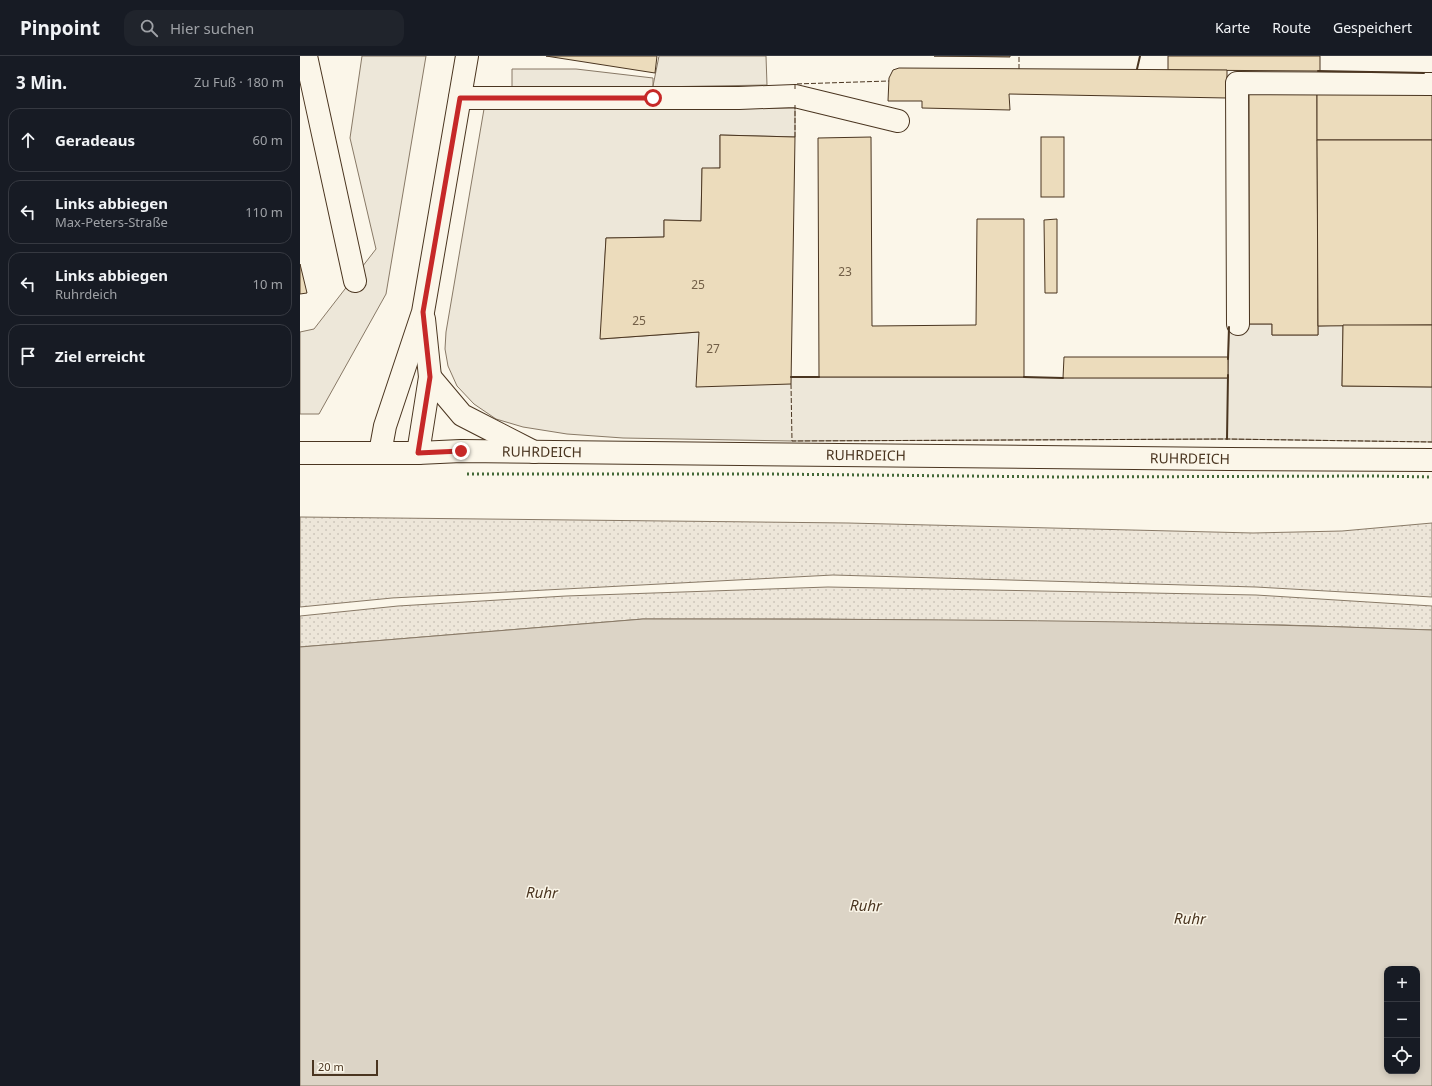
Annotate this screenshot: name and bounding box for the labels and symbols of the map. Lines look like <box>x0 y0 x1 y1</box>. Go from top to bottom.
route start <box>644 89 662 107</box>
house number: 23 <box>838 263 852 280</box>
house number: 25 <box>691 276 705 293</box>
house number: 25 <box>632 312 646 329</box>
house number: 27 <box>706 340 720 357</box>
street label: RUHRDEICH <box>502 441 582 461</box>
route end <box>452 442 470 460</box>
street label: RUHRDEICH <box>826 445 906 465</box>
street label: RUHRDEICH <box>1150 448 1230 468</box>
water label: Ruhr <box>526 881 559 903</box>
water label: Ruhr <box>850 894 883 916</box>
water label: Ruhr <box>1174 907 1207 929</box>
scale bar <box>312 1058 378 1077</box>

